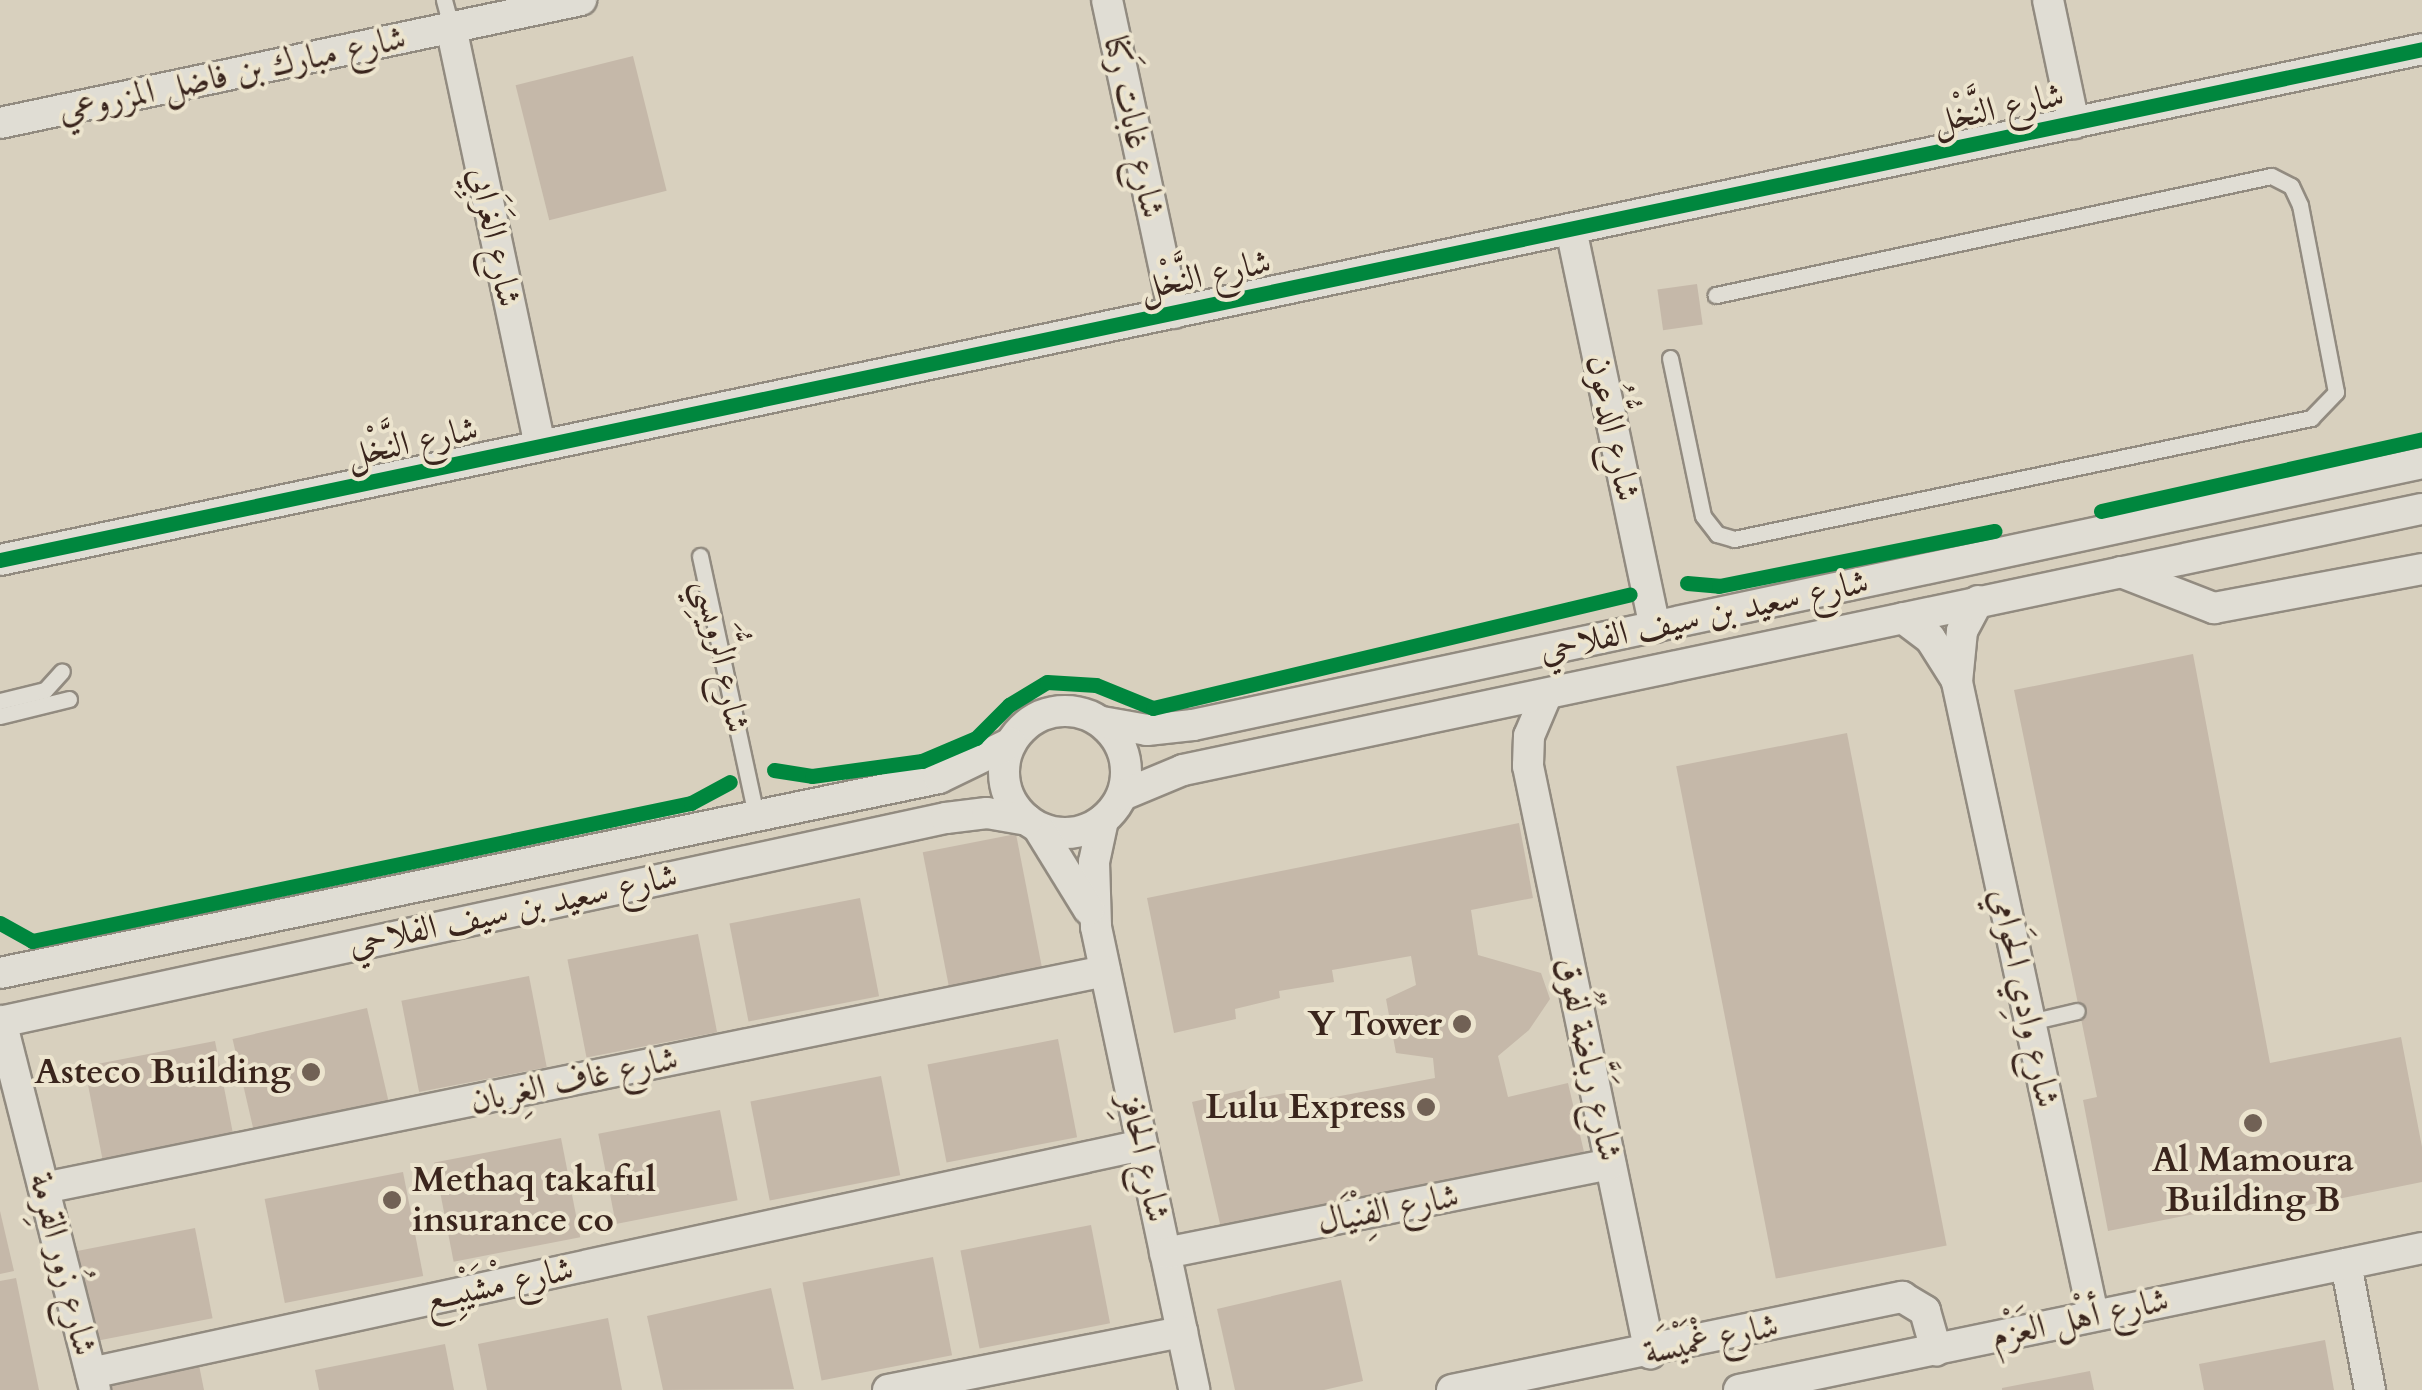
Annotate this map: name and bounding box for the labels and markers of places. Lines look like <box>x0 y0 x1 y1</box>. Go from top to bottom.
place label: Y Tower <box>1307 1003 1442 1045</box>
marker: Y Tower <box>1451 1013 1473 1035</box>
place label: Asteco Building <box>35 1051 291 1093</box>
marker: Asteco Building <box>300 1061 322 1083</box>
place label: Lulu Express <box>1205 1086 1406 1128</box>
marker: Lulu Express <box>1415 1096 1437 1118</box>
marker: Al Mamoura Building B <box>2242 1112 2264 1134</box>
place label: Al Mamoura Building B <box>2152 1139 2354 1221</box>
place label: Methaq takaful insurance co <box>412 1159 656 1241</box>
marker: Methaq takaful insurance co <box>381 1189 403 1211</box>

